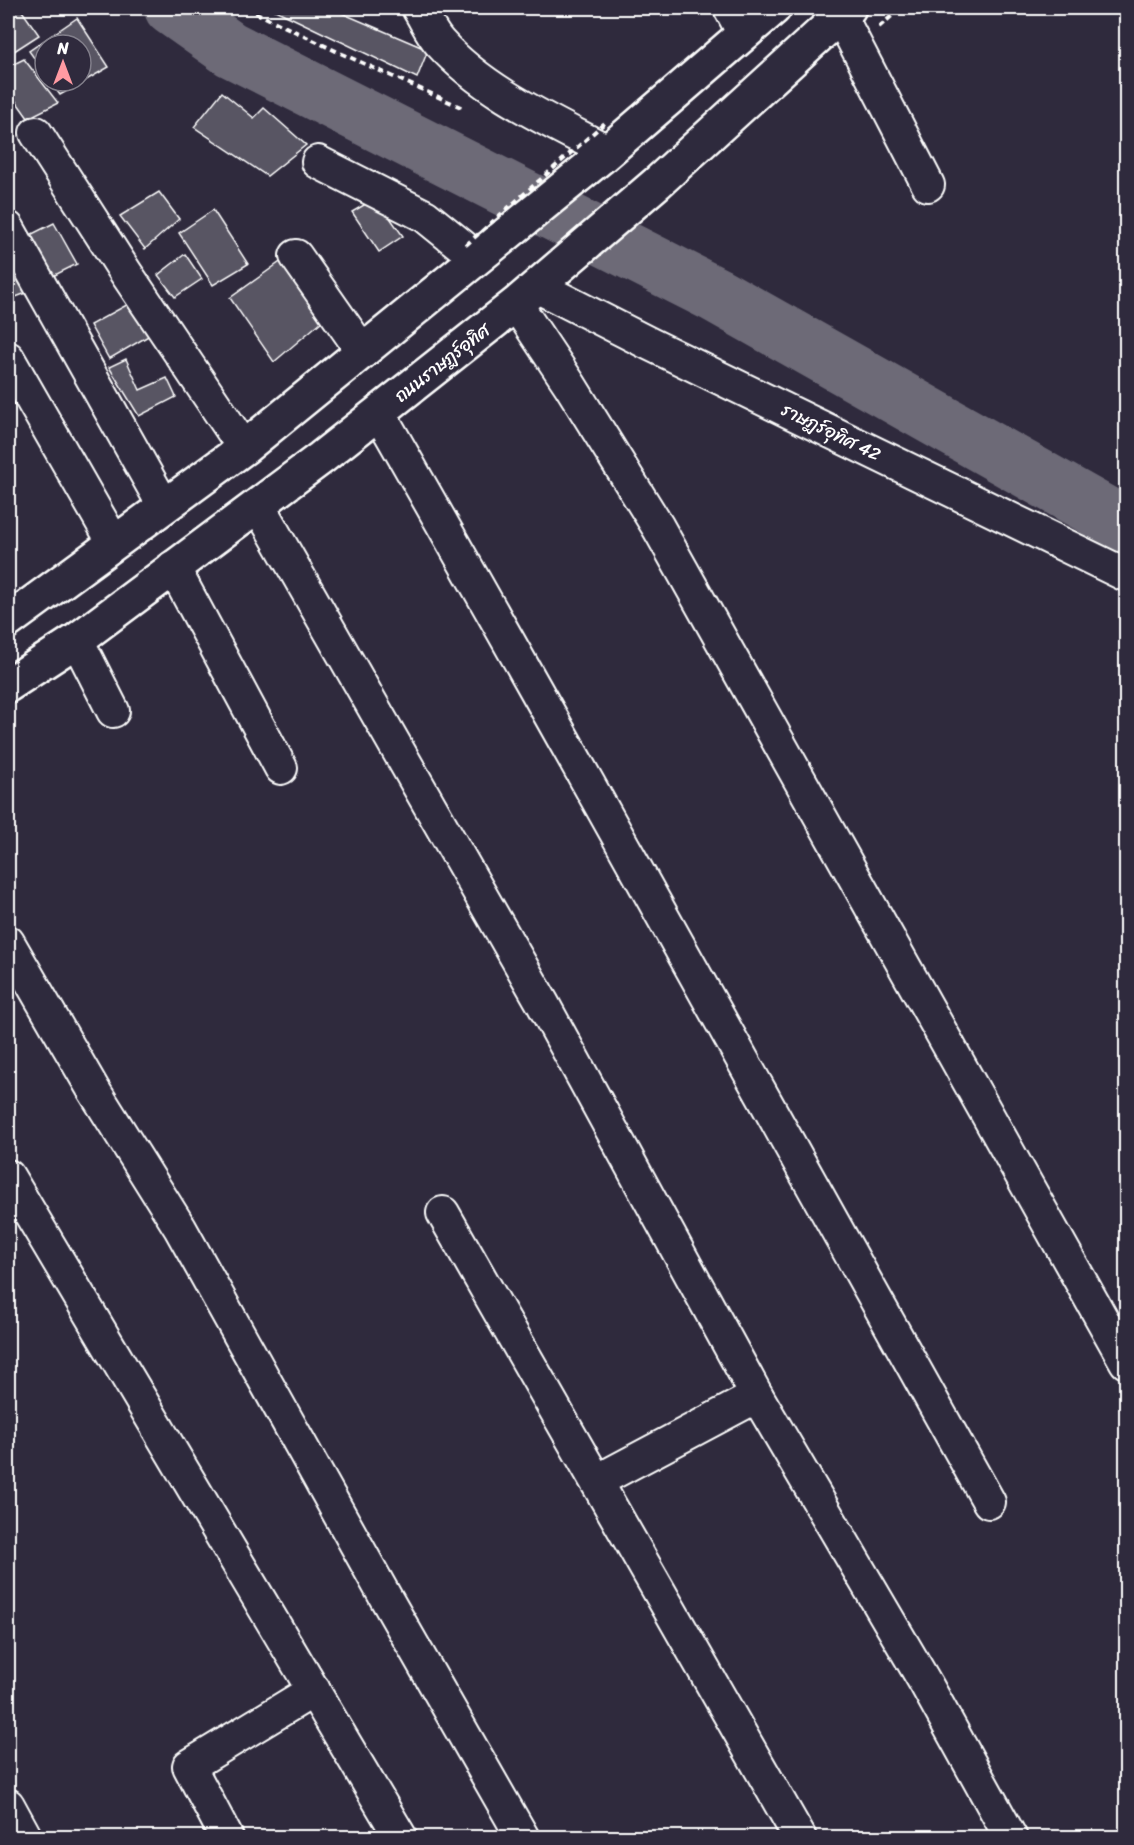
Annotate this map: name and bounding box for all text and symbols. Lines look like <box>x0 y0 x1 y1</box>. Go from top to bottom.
north arrow <box>33 33 93 93</box>
text: N <box>56 34 69 63</box>
street label: ถนนราษฎร์อุทิศ <box>387 314 499 411</box>
street label: ราษฎร์อุทิศ 42 <box>776 394 886 470</box>

